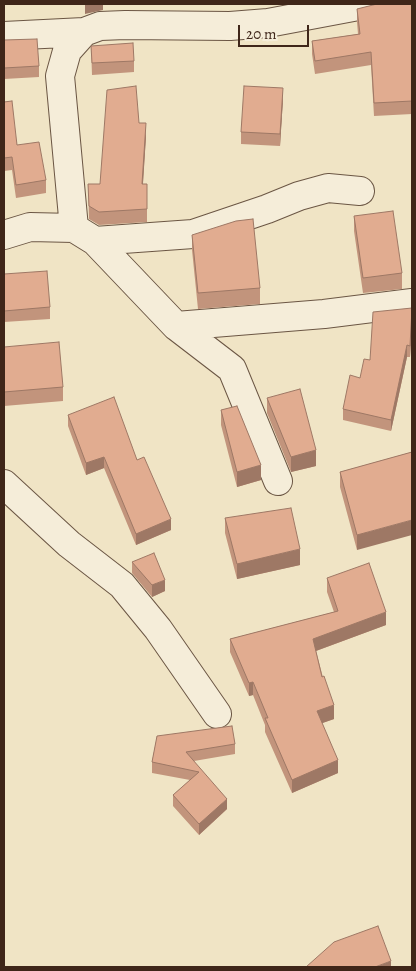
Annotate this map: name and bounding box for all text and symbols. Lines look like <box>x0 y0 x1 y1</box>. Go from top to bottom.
scale bar <box>241 15 312 47</box>
text: 20 m <box>246 24 277 44</box>

